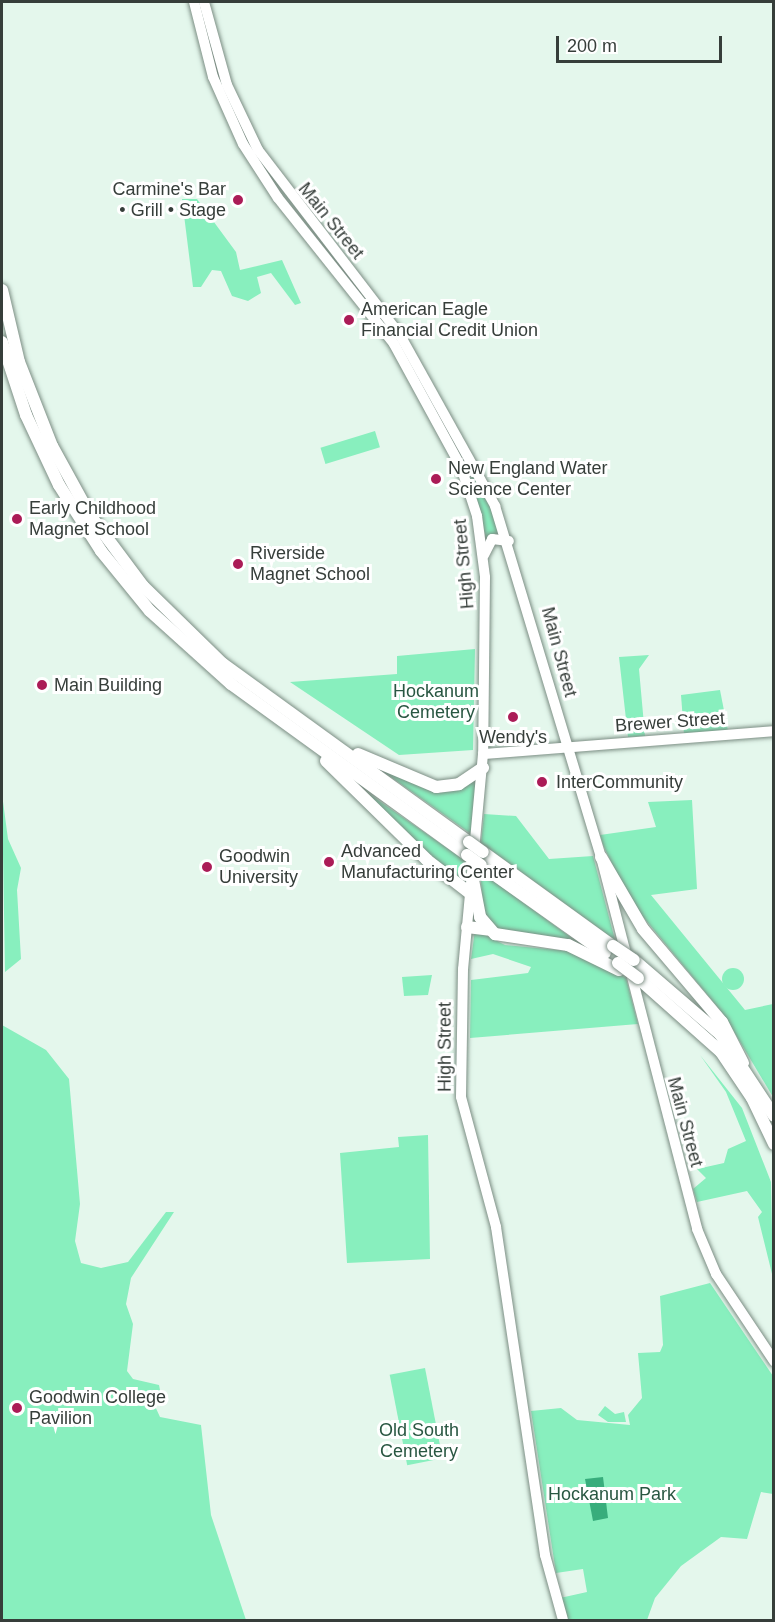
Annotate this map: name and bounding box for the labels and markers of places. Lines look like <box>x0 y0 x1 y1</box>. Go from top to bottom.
place label: Carmine's Bar • Grill • Stage <box>113 179 226 222</box>
marker: Carmine's Bar • Grill • Stage <box>231 193 245 207</box>
place label: American Eagle Financial Credit Union <box>361 299 538 342</box>
marker: American Eagle Financial Credit Union <box>342 313 356 327</box>
place label: New England Water Science Center <box>448 458 607 500</box>
marker: New England Water Science Center <box>429 472 443 486</box>
place label: Early Childhood Magnet School <box>29 498 156 540</box>
marker: Early Childhood Magnet School <box>10 512 24 526</box>
place label: Riverside Magnet School <box>250 543 370 586</box>
marker: Riverside Magnet School <box>231 557 245 571</box>
place label: Main Building <box>54 674 162 696</box>
marker: Main Building <box>35 678 49 692</box>
marker: Wendy's <box>506 710 520 724</box>
place label: Wendy's <box>479 726 547 748</box>
place label: InterCommunity <box>556 771 683 793</box>
marker: InterCommunity <box>533 773 551 791</box>
place label: Advanced Manufacturing Center <box>341 841 514 884</box>
place label: Goodwin University <box>219 846 298 888</box>
marker: Advanced Manufacturing Center <box>322 855 336 869</box>
marker: Goodwin University <box>200 860 214 874</box>
place label: Goodwin College Pavilion <box>29 1387 166 1430</box>
marker: Goodwin College Pavilion <box>10 1401 24 1415</box>

